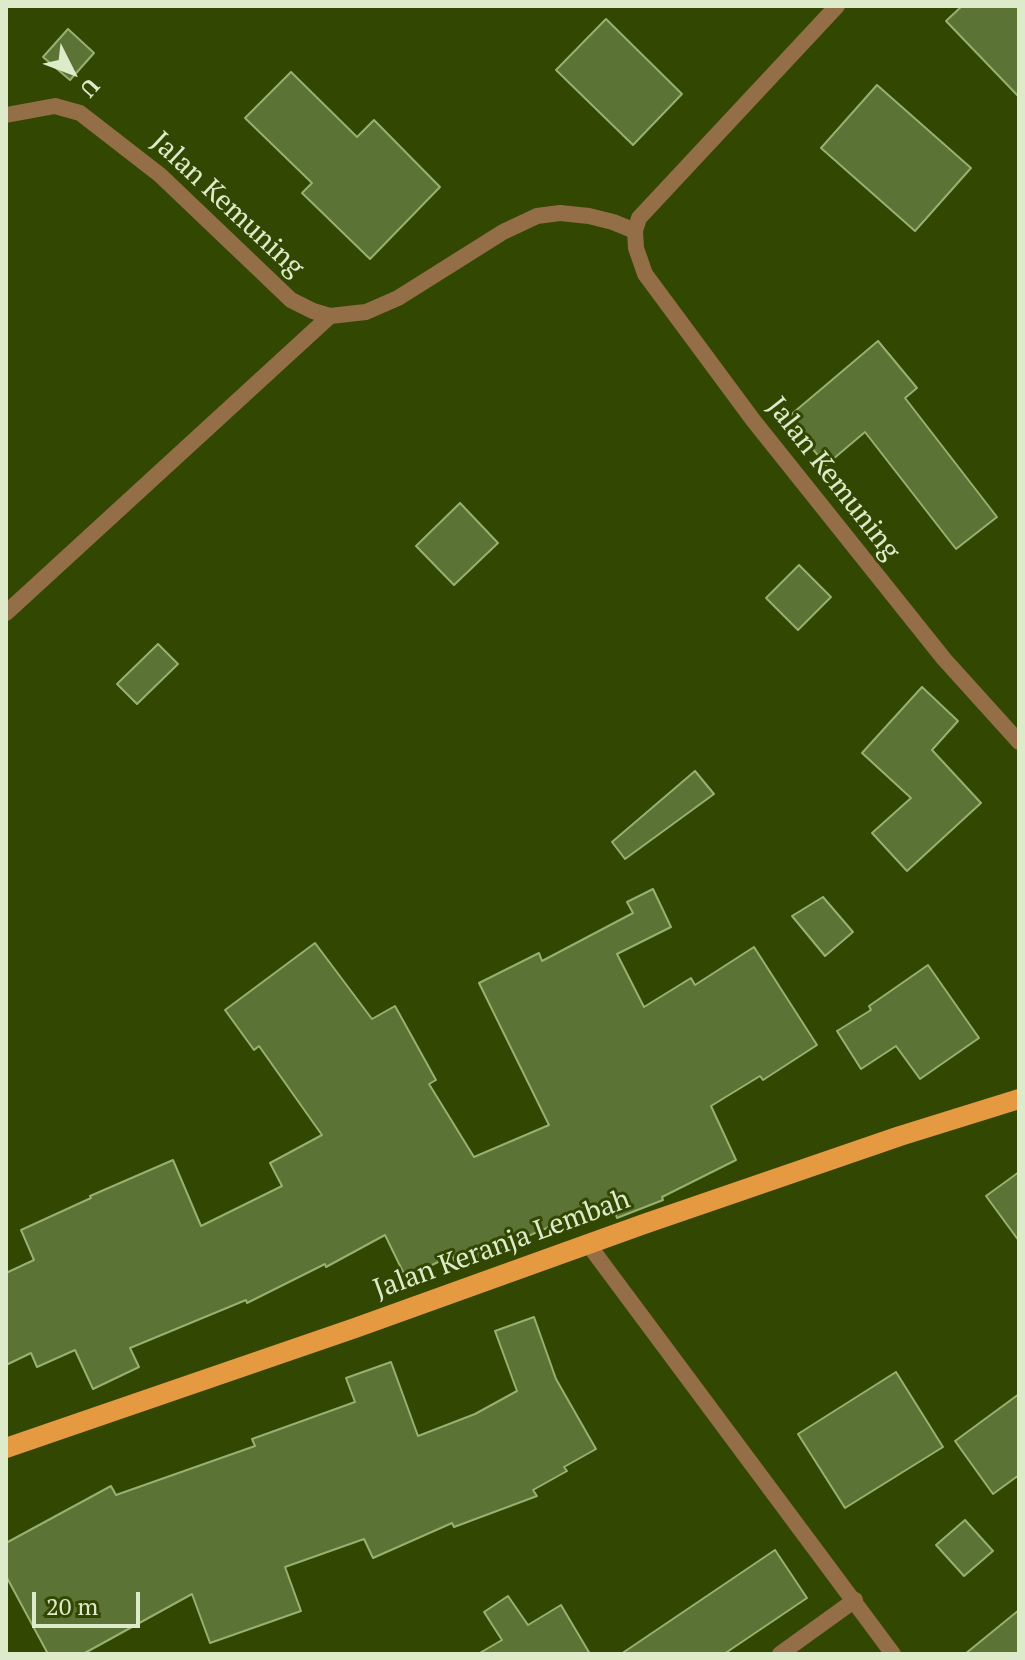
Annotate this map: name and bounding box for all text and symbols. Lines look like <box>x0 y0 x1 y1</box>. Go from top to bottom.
north arrow <box>32 32 112 112</box>
text: U <box>74 73 106 104</box>
street label: Jalan Kemuning <box>143 125 311 285</box>
street label: Jalan Kemuning <box>759 391 907 567</box>
street label: Jalan Keranja Lembah <box>369 1183 635 1307</box>
scale bar <box>36 1576 144 1626</box>
text: 20 m <box>46 1590 98 1622</box>

